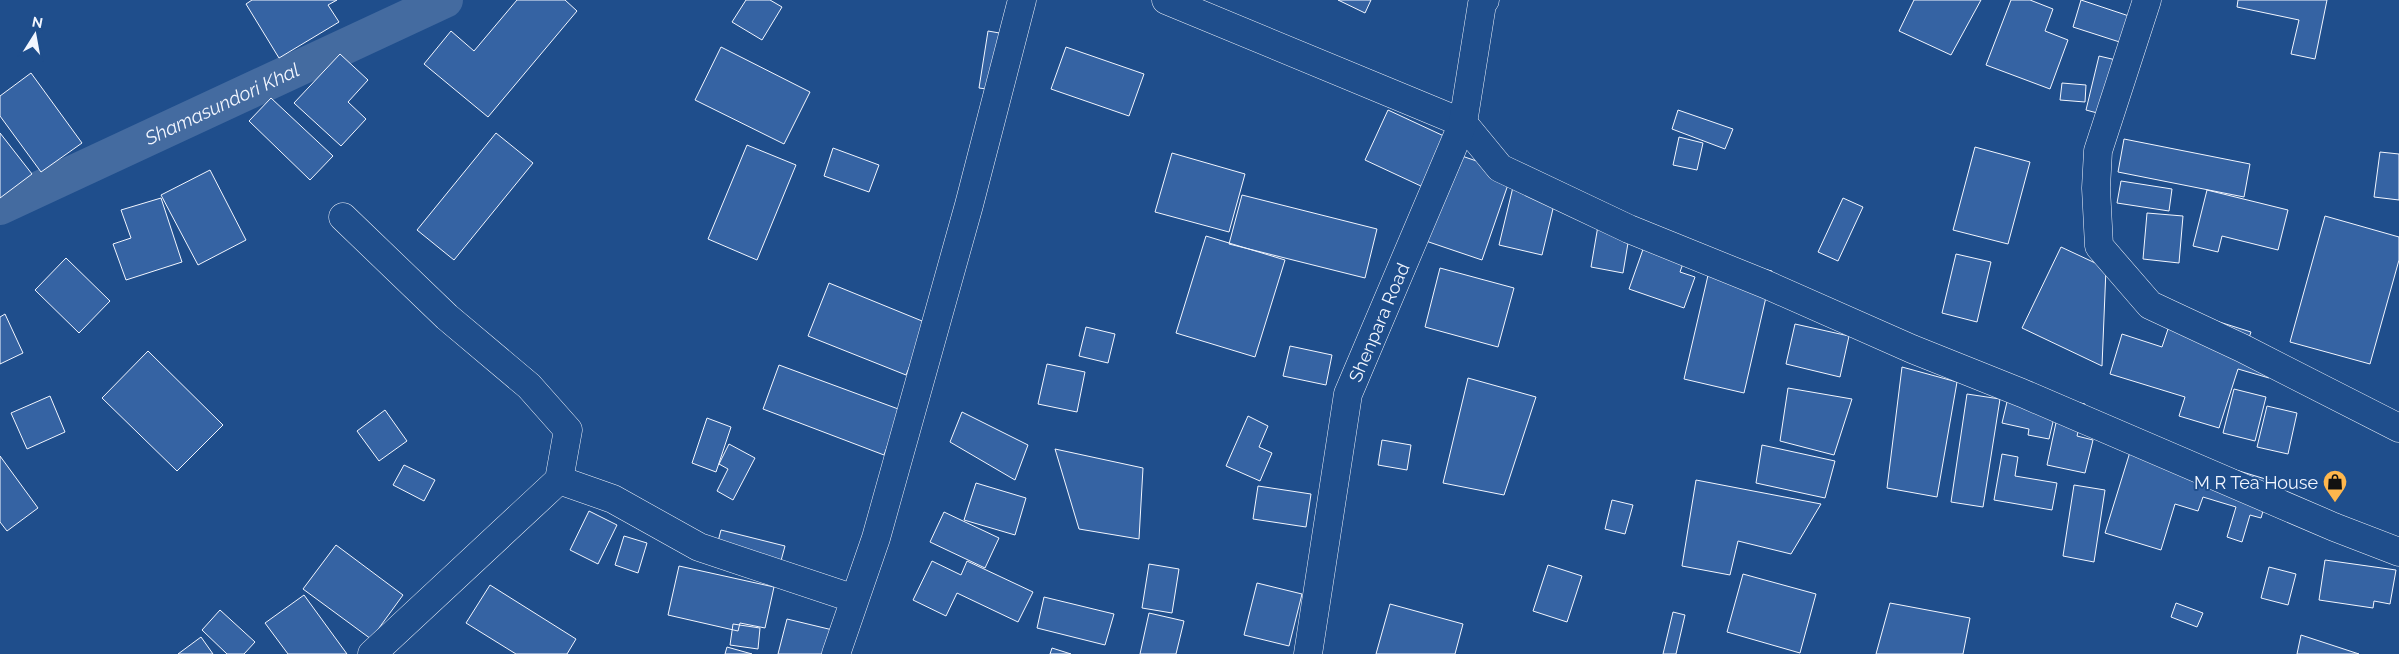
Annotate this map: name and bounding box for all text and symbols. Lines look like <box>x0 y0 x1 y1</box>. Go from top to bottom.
north arrow <box>10 10 60 60</box>
text: N <box>31 13 44 31</box>
water label: Shamasundori Khal <box>141 58 303 149</box>
street label: Shenpara Road <box>1344 260 1413 385</box>
shop icon: M R Tea House <box>2322 469 2348 503</box>
place label: M R Tea House <box>2194 472 2318 493</box>

